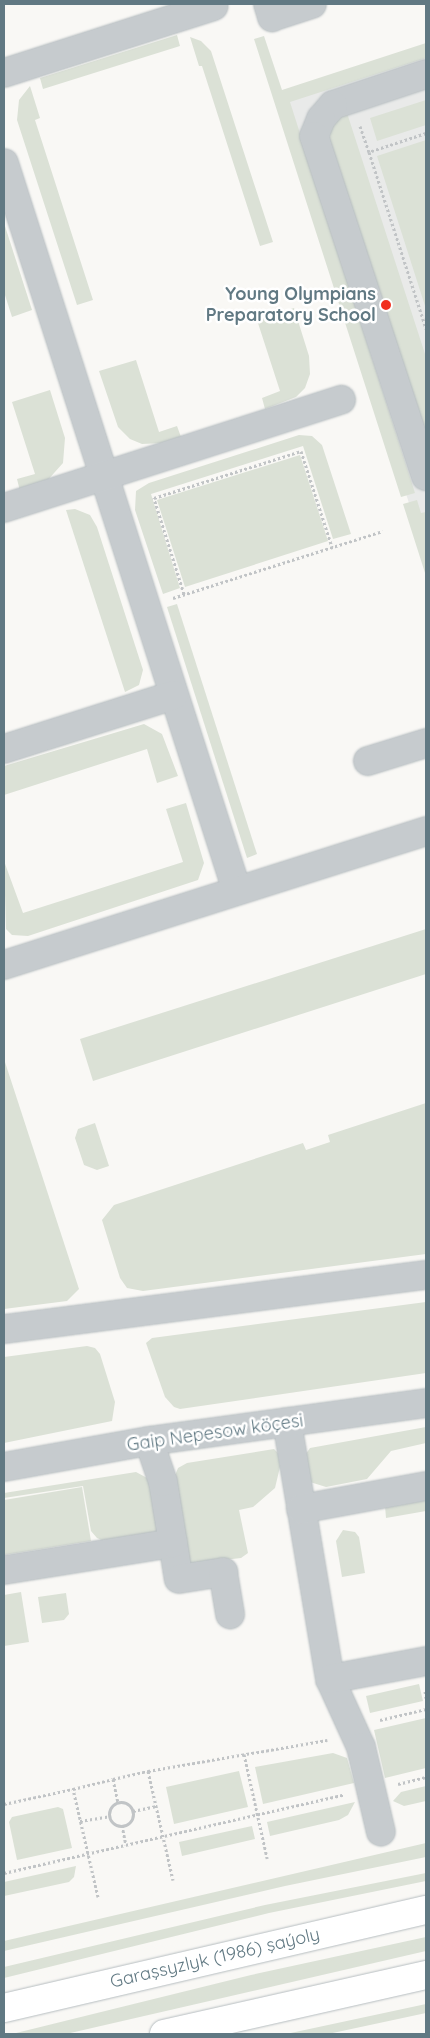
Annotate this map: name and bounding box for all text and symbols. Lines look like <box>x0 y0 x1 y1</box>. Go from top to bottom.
place label: Young Olympians Preparatory School <box>206 284 376 326</box>
marker: Young Olympians Preparatory School <box>380 299 392 311</box>
street label: Gaip Nepesow köçesi <box>125 1410 305 1456</box>
street label: Garaşsyzlyk (1986) şaýoly <box>108 1923 322 1993</box>

